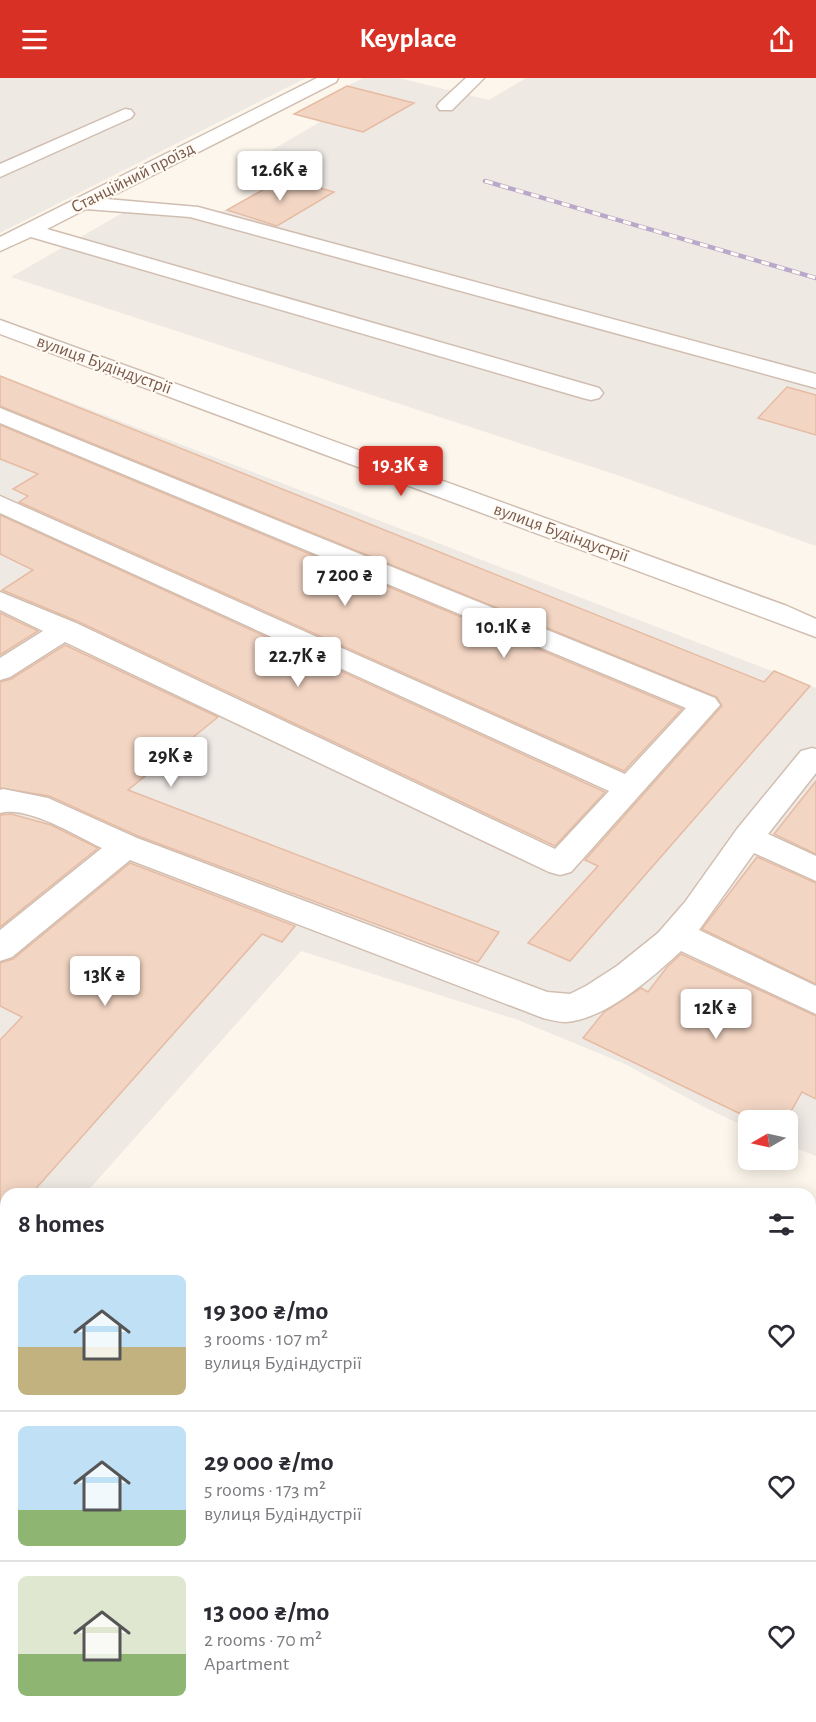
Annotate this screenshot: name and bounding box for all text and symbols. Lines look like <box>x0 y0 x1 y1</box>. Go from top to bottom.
icon: menu <box>18 23 51 56</box>
icon: share <box>765 23 798 56</box>
text: Keyplace <box>359 25 457 52</box>
street label: Станційний проїзд <box>68 139 198 217</box>
pin: 12.6K ₴ <box>225 151 335 202</box>
text: 12.6K ₴ <box>251 160 309 180</box>
street label: вулиця Будіндустрії <box>34 332 174 398</box>
pin: 19.3K ₴ <box>346 446 456 497</box>
text: 19.3K ₴ <box>373 455 429 475</box>
street label: вулиця Будіндустрії <box>491 500 631 566</box>
pin: 7 200 ₴ <box>290 556 400 607</box>
text: 7 200 ₴ <box>317 565 373 585</box>
pin: 10.1K ₴ <box>449 608 559 659</box>
text: 10.1K ₴ <box>476 617 532 637</box>
pin: 22.7K ₴ <box>243 637 353 688</box>
text: 22.7K ₴ <box>269 646 327 666</box>
pin: 29K ₴ <box>129 737 213 788</box>
text: 29K ₴ <box>148 746 194 766</box>
pin: 13K ₴ <box>63 956 147 1007</box>
text: 13K ₴ <box>84 965 126 985</box>
pin: 12K ₴ <box>674 989 758 1040</box>
text: 12K ₴ <box>695 998 737 1018</box>
north arrow <box>738 1110 798 1170</box>
map controls <box>738 1110 798 1170</box>
icon: filters <box>765 1208 798 1241</box>
text: 8 homes <box>18 1211 105 1237</box>
text: 19 300 ₴/mo <box>204 1298 328 1324</box>
icon: home <box>66 1299 138 1371</box>
icon: heart <box>765 1319 798 1352</box>
text: 3 rooms · 107 m² <box>204 1329 328 1349</box>
text: вулиця Будіндустрії <box>204 1353 362 1373</box>
text: 29 000 ₴/mo <box>204 1449 334 1475</box>
icon: home <box>66 1450 138 1522</box>
icon: heart <box>765 1470 798 1503</box>
text: 5 rooms · 173 m² <box>204 1480 326 1500</box>
text: вулиця Будіндустрії <box>204 1504 362 1524</box>
text: 13 000 ₴/mo <box>204 1599 329 1625</box>
icon: home <box>66 1600 138 1672</box>
icon: heart <box>765 1620 798 1653</box>
text: 2 rooms · 70 m² <box>204 1630 322 1650</box>
text: Apartment <box>204 1654 289 1674</box>

